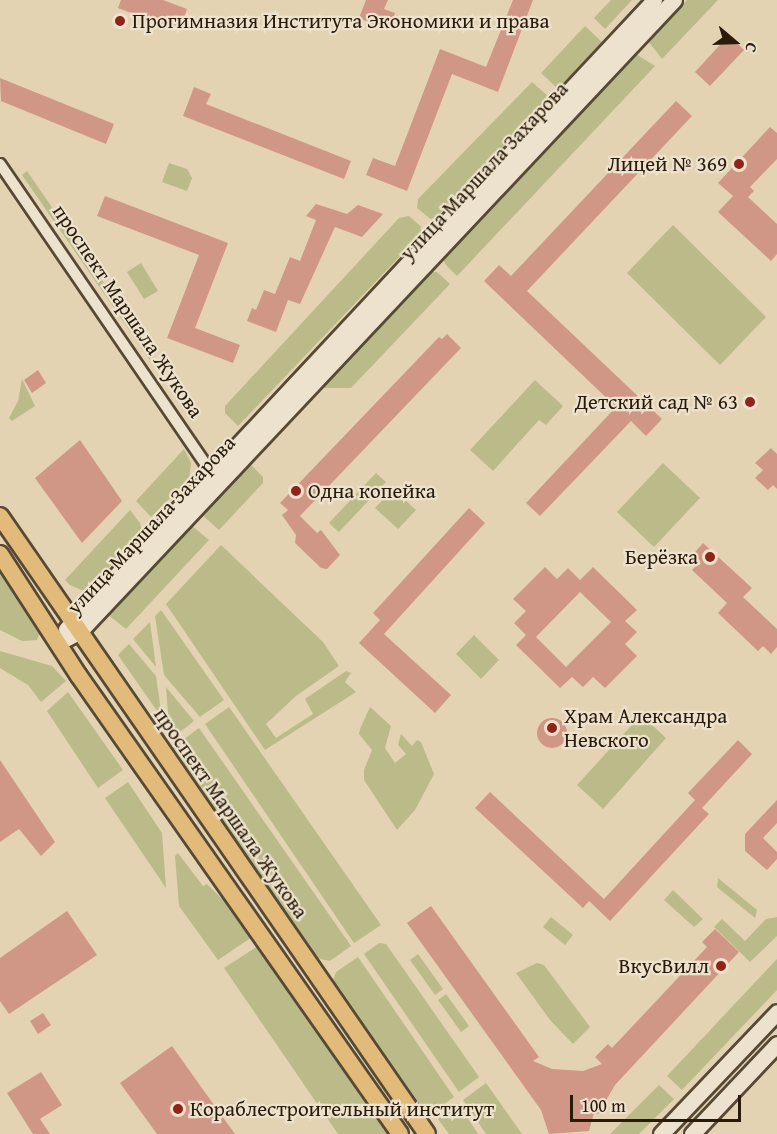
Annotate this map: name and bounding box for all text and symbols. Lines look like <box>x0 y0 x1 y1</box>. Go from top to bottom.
place label: Прогимназия Института Экономики и права <box>132 8 550 34</box>
north arrow <box>705 12 765 72</box>
marker: Прогимназия Института Экономики и права <box>113 14 127 28</box>
text: С <box>739 40 765 56</box>
street label: улица Маршала Захарова <box>395 76 573 266</box>
place label: Лицей № 369 <box>607 151 727 177</box>
marker: Лицей № 369 <box>732 157 746 171</box>
street label: проспект Маршала Жукова <box>47 200 209 422</box>
place label: Детский сад № 63 <box>575 389 738 415</box>
marker: Детский сад № 63 <box>743 395 757 409</box>
street label: улица Маршала Захарова <box>62 430 240 620</box>
place label: Одна копейка <box>308 478 436 504</box>
marker: Одна копейка <box>289 484 303 498</box>
place label: Берёзка <box>625 544 698 570</box>
marker: Берёзка <box>703 550 717 564</box>
street label: проспект Маршала Жукова <box>148 703 314 923</box>
place label: Храм Александра Невского <box>564 703 727 753</box>
marker: Храм Александра Невского <box>545 721 559 735</box>
place label: ВкусВилл <box>619 953 709 979</box>
marker: ВкусВилл <box>714 959 728 973</box>
scale bar <box>573 1083 744 1121</box>
text: 100 m <box>581 1092 626 1119</box>
place label: Кораблестроительный институт <box>190 1096 494 1122</box>
marker: Кораблестроительный институт <box>171 1102 185 1116</box>

